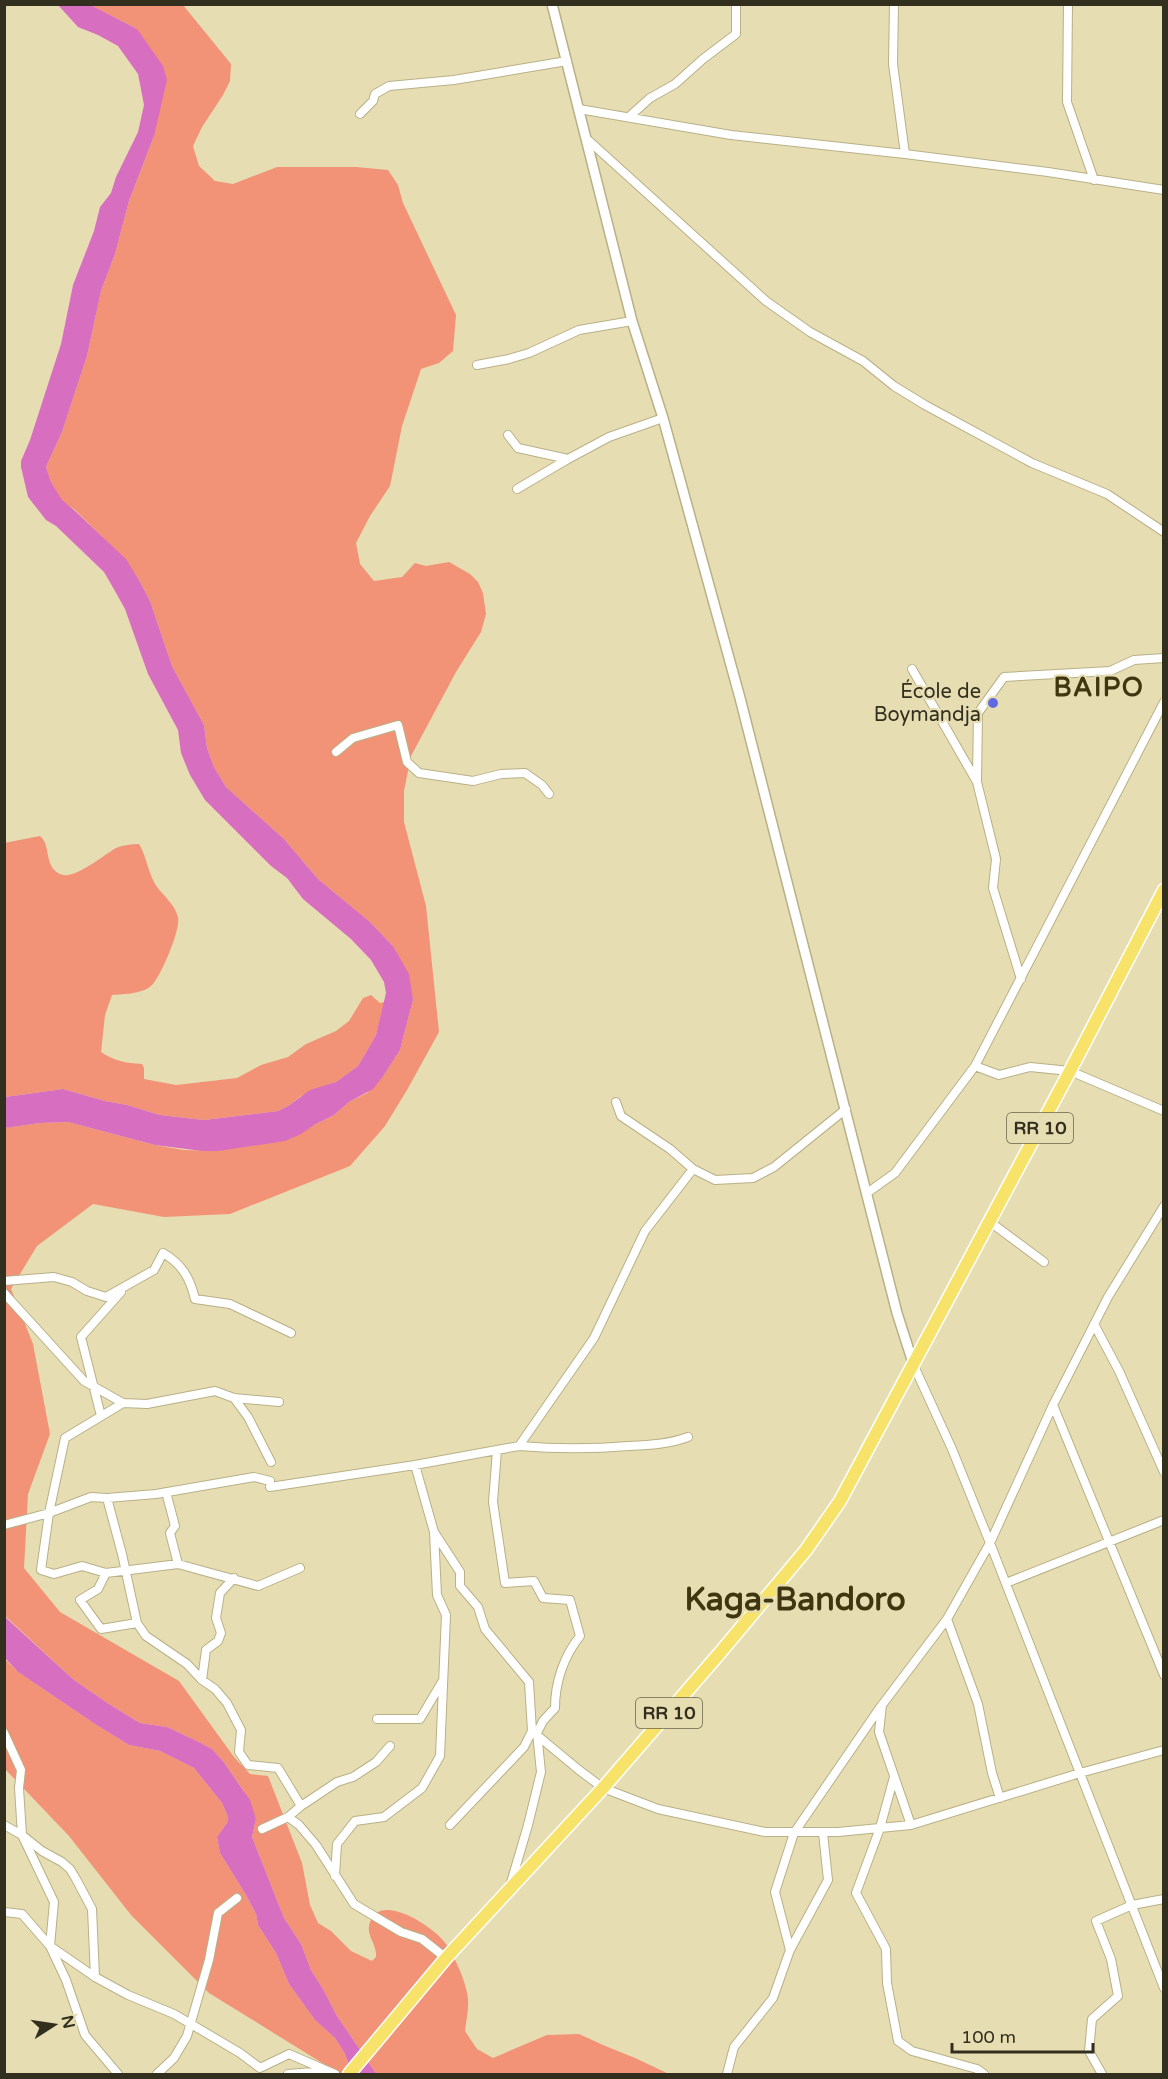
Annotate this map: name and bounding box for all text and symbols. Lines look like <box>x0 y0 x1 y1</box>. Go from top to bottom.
district label: BAIPO <box>1054 672 1144 703</box>
place label: École de Boymandja <box>874 679 981 727</box>
marker: École de Boymandja <box>986 696 1000 710</box>
road number: RR 10 <box>1007 1113 1073 1143</box>
district label: Kaga-Bandoro <box>684 1581 906 1619</box>
road number: RR 10 <box>636 1698 702 1728</box>
north arrow <box>24 1995 84 2055</box>
text: N <box>57 2014 79 2030</box>
scale bar <box>952 2016 1093 2054</box>
text: 100 m <box>961 2026 1016 2048</box>

